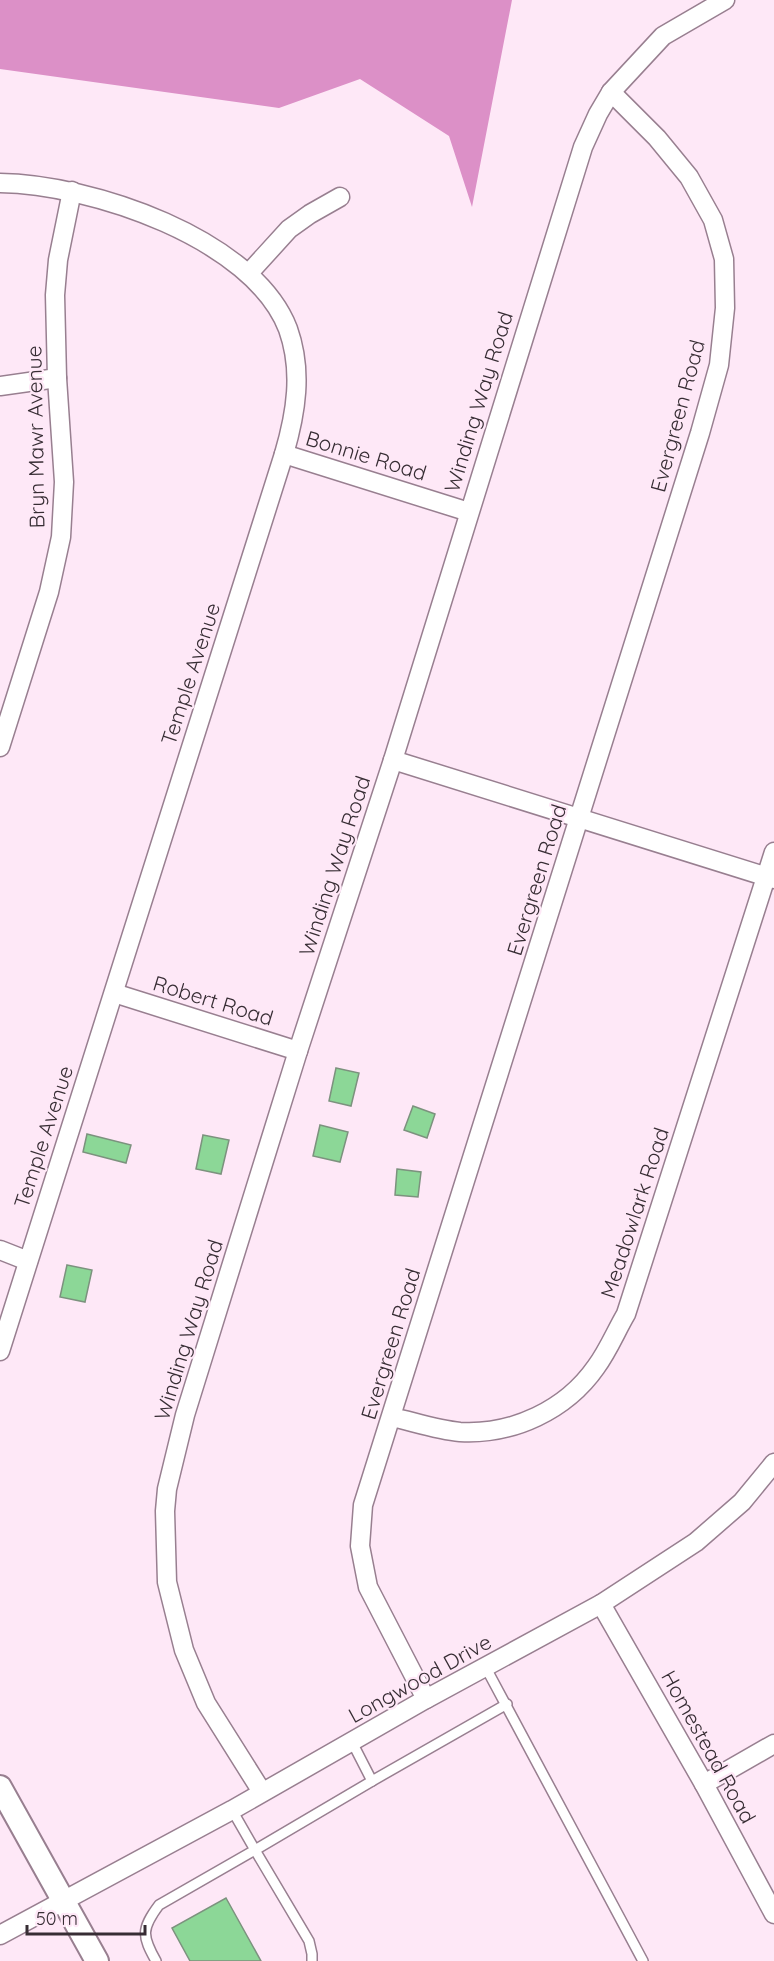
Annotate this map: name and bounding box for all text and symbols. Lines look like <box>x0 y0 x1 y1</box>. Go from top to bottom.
street label: Winding Way Road <box>438 308 518 495</box>
street label: Evergreen Road <box>644 337 710 495</box>
street label: Bryn Mawr Avenue <box>20 345 50 529</box>
street label: Bonnie Road <box>303 424 430 486</box>
street label: Temple Avenue <box>155 599 225 748</box>
street label: Winding Way Road <box>293 772 375 959</box>
street label: Evergreen Road <box>501 801 571 958</box>
street label: Robert Road <box>150 969 277 1031</box>
street label: Temple Avenue <box>8 1062 78 1211</box>
street label: Meadowlark Road <box>594 1124 674 1301</box>
street label: Winding Way Road <box>148 1236 228 1423</box>
street label: Evergreen Road <box>355 1265 425 1422</box>
street label: Longwood Drive <box>344 1628 495 1728</box>
street label: Homestead Road <box>656 1665 762 1828</box>
scale bar <box>27 1898 146 1936</box>
text: 50 m <box>36 1907 78 1930</box>

